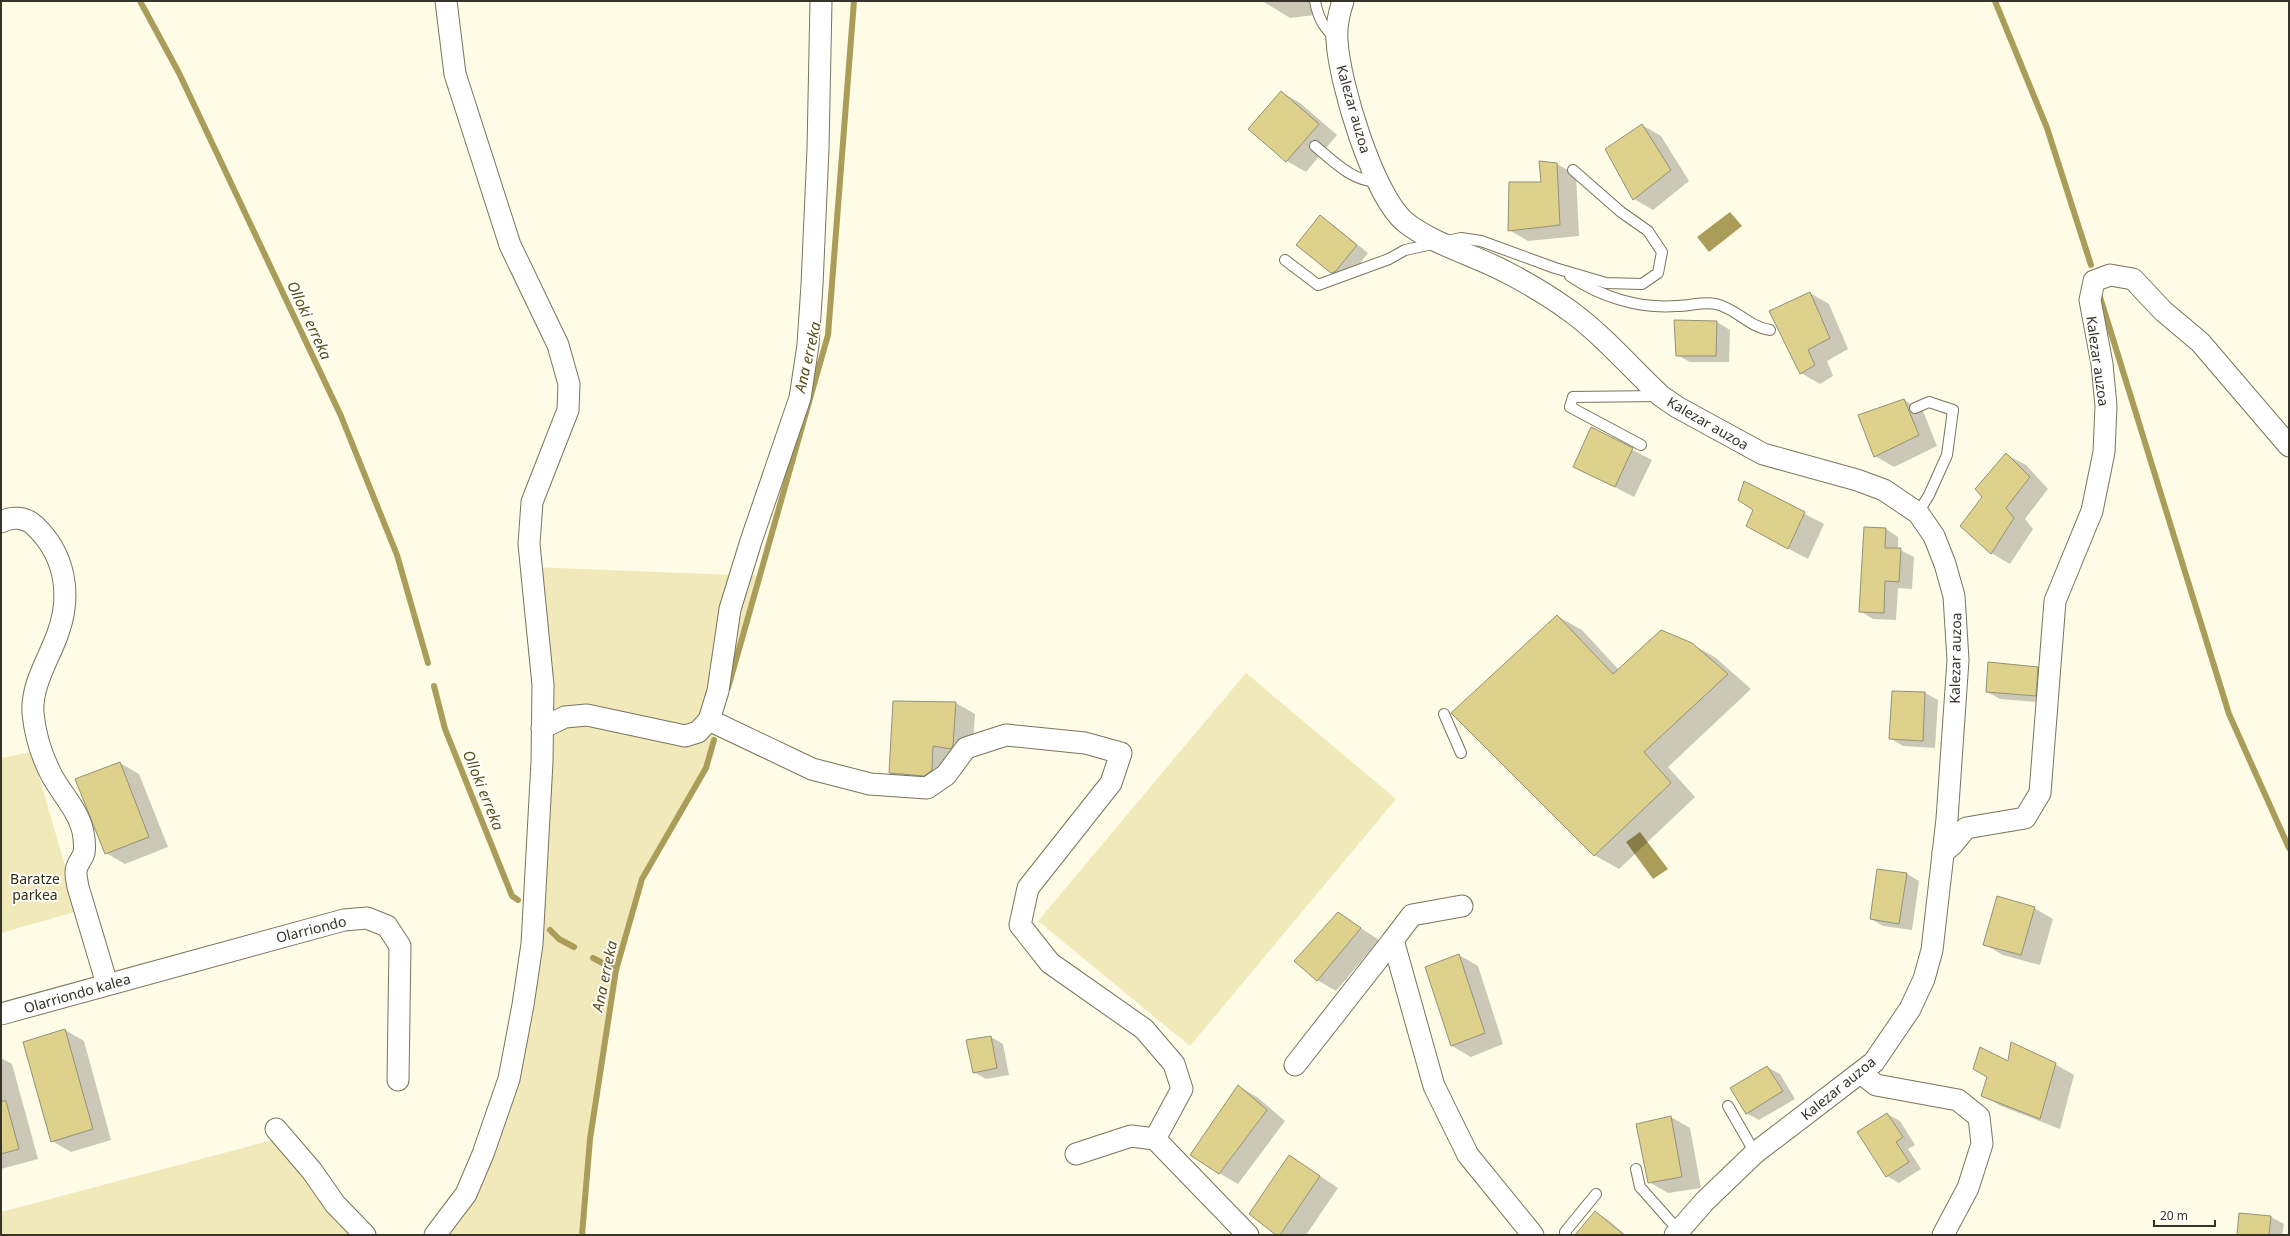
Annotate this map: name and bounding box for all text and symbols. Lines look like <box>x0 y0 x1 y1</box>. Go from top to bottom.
street label: Kalezar auzoa <box>1332 63 1376 155</box>
water label: Olloki erreka <box>283 277 337 363</box>
street label: Kalezar auzoa <box>2082 315 2114 407</box>
water label: Ana erreka <box>789 319 825 395</box>
street label: Kalezar auzoa <box>1664 392 1752 454</box>
street label: Kalezar auzoa <box>1945 612 1965 704</box>
water label: Olloki erreka <box>459 747 509 833</box>
park label: Baratze parkea <box>10 869 60 904</box>
street label: Olarriondo <box>274 911 348 947</box>
water label: Ana erreka <box>587 938 621 1014</box>
street label: Olarriondo kalea <box>21 969 133 1017</box>
street label: Kalezar auzoa <box>1797 1052 1879 1124</box>
scale bar <box>2154 1202 2215 1228</box>
text: 20 m <box>2160 1207 2188 1224</box>

